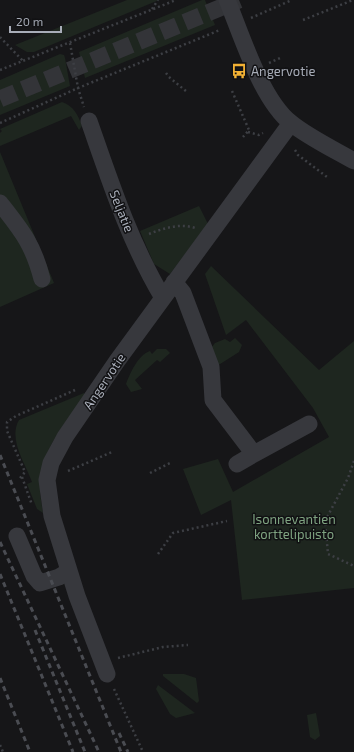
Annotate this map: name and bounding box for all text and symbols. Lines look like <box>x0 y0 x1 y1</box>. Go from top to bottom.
scale bar <box>10 8 61 34</box>
text: 20 m <box>16 14 43 28</box>
bus stop icon: Angervotie <box>230 62 248 80</box>
place label: Angervotie <box>251 63 315 79</box>
street label: Seljatie <box>106 188 138 234</box>
street label: Angervotie <box>79 350 129 412</box>
park label: Isonnevantien korttelipuisto <box>252 511 336 542</box>

